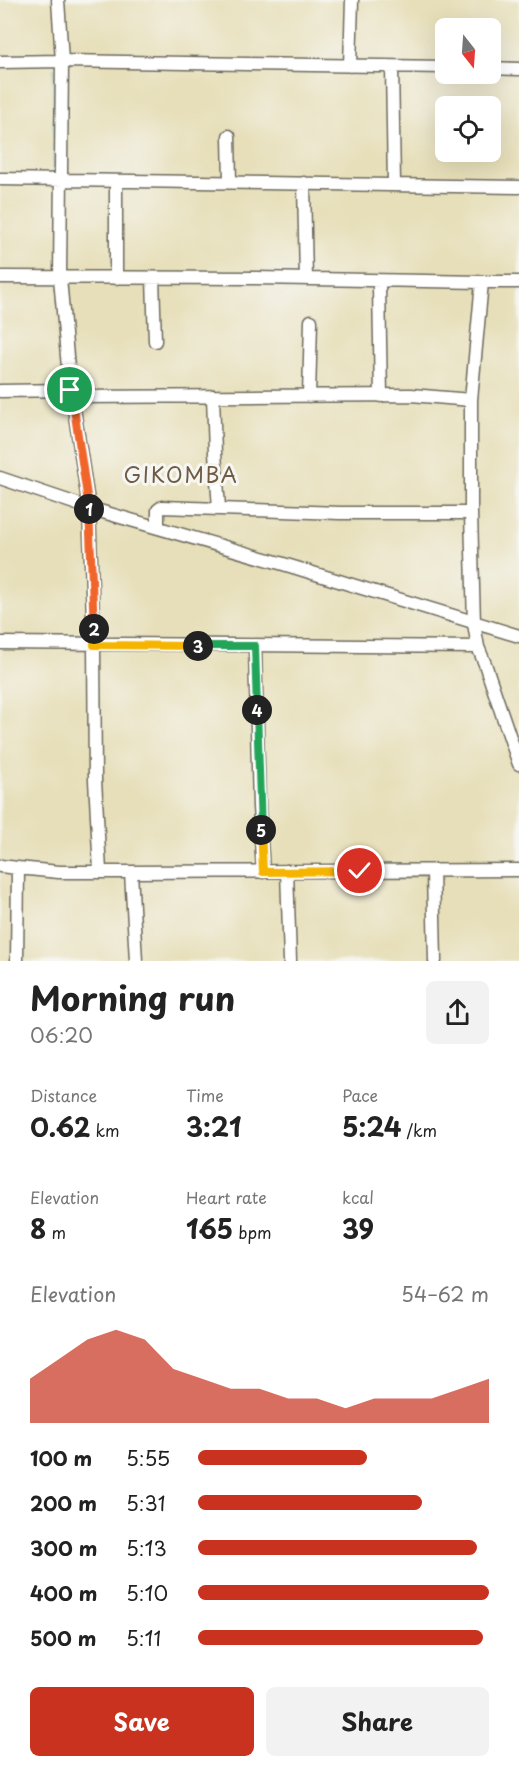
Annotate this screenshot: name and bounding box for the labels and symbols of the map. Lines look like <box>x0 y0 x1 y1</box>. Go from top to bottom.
north arrow <box>435 18 501 84</box>
pin <box>44 364 95 415</box>
district label: GIKOMBA <box>124 458 238 490</box>
pin: 1 <box>74 494 104 524</box>
pin: 2 <box>79 614 109 644</box>
pin: 3 <box>183 631 213 661</box>
pin: 4 <box>242 695 272 725</box>
pin: 5 <box>246 815 276 845</box>
pin <box>334 845 385 896</box>

